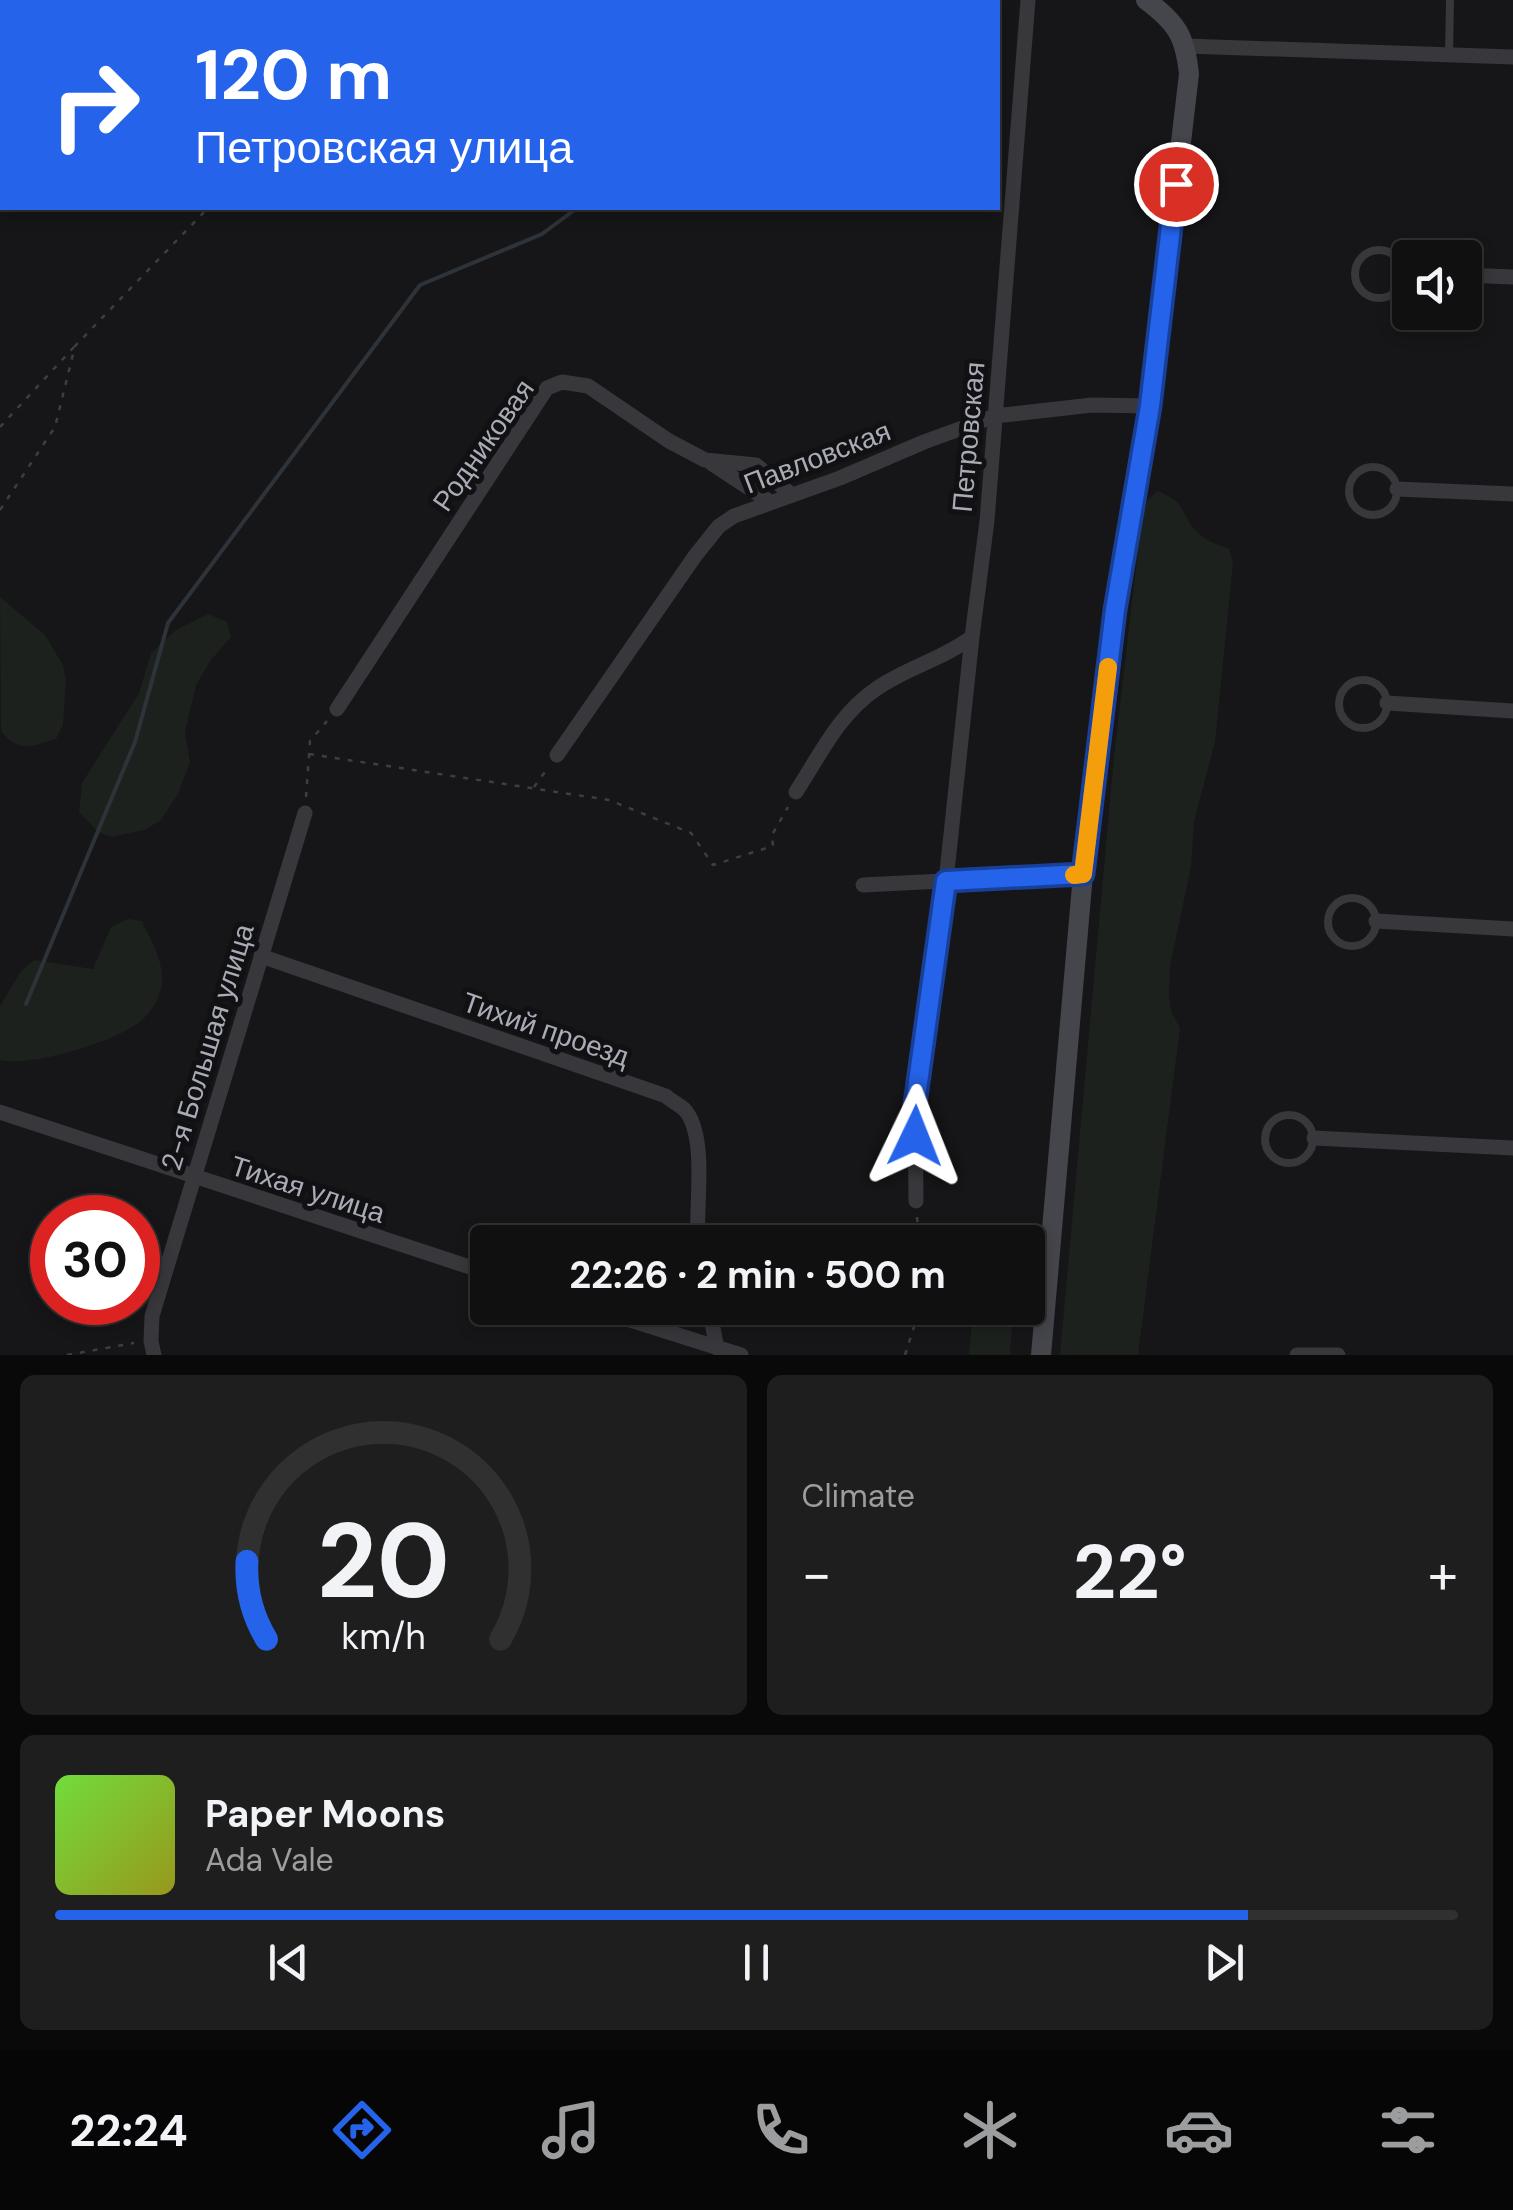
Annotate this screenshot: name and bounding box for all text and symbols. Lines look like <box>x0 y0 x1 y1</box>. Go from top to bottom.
text: 120 m <box>195 30 392 121</box>
icon: right <box>30 40 160 170</box>
text: Петровская улица <box>195 118 573 177</box>
pin <box>1134 142 1219 227</box>
icon: arrive <box>1149 157 1204 212</box>
map controls <box>1392 240 1482 330</box>
button: sound <box>1392 240 1482 330</box>
street label: Петровская <box>943 360 994 514</box>
street label: Родниковая <box>424 372 543 519</box>
street label: Павловская <box>739 413 896 502</box>
street label: 2-я Большая улица <box>152 919 263 1175</box>
street label: Тихий проезд <box>458 984 634 1075</box>
position arrow <box>863 1084 967 1188</box>
street label: Тихая улица <box>226 1147 390 1232</box>
speed limit sign: 30 <box>30 1195 160 1325</box>
text: 22:26 · 2 min · 500 m <box>569 1250 946 1300</box>
text: Climate <box>802 1475 915 1517</box>
text: 20 <box>317 1494 450 1629</box>
text: 22° <box>1073 1524 1187 1621</box>
text: − <box>802 1538 832 1610</box>
text: + <box>1428 1538 1458 1610</box>
text: km/h <box>341 1614 425 1660</box>
text: Paper Moons <box>205 1789 445 1839</box>
text: Ada Vale <box>205 1839 334 1881</box>
icon: previous <box>261 1935 316 1990</box>
icon: pause <box>729 1935 784 1990</box>
icon: next <box>1197 1935 1252 1990</box>
icon: directions <box>327 2095 397 2165</box>
icon: music <box>536 2095 606 2165</box>
icon: phone <box>746 2095 816 2165</box>
icon: climate <box>955 2095 1025 2165</box>
icon: car <box>1164 2095 1234 2165</box>
icon: filters <box>1373 2095 1443 2165</box>
text: 22:24 <box>70 2101 188 2160</box>

